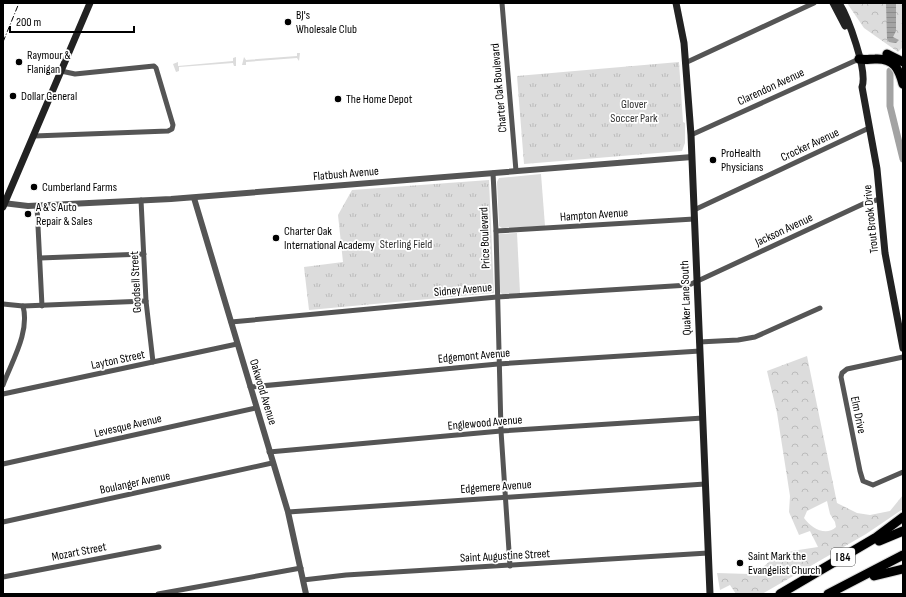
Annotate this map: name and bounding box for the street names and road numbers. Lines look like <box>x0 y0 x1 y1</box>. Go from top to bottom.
street label: Charter Oak Boulevard <box>488 43 510 133</box>
street label: Clarendon Avenue <box>735 65 807 109</box>
street label: Crocker Avenue <box>778 125 842 165</box>
street label: Flatbush Avenue <box>313 164 380 184</box>
street label: Trout Brook Drive <box>860 184 882 254</box>
street label: Hampton Avenue <box>559 205 629 225</box>
street label: Price Boulevard <box>476 207 494 269</box>
street label: Jackson Avenue <box>752 210 815 250</box>
street label: Goodsell Street <box>127 250 145 313</box>
street label: Quaker Lane South <box>677 260 695 336</box>
street label: Sidney Avenue <box>433 280 493 300</box>
street label: Edgemont Avenue <box>437 345 511 367</box>
street label: Layton Street <box>90 347 147 373</box>
street label: Oakwood Avenue <box>246 357 280 427</box>
street label: Elm Drive <box>847 395 869 435</box>
street label: Levesque Avenue <box>93 411 163 441</box>
street label: Englewood Avenue <box>447 412 523 434</box>
street label: Boulanger Avenue <box>98 468 172 498</box>
street label: Edgemere Avenue <box>460 477 532 497</box>
street label: Mozart Street <box>50 539 108 565</box>
street label: Saint Augustine Street <box>460 546 551 566</box>
road number: I 84 <box>831 548 855 566</box>

